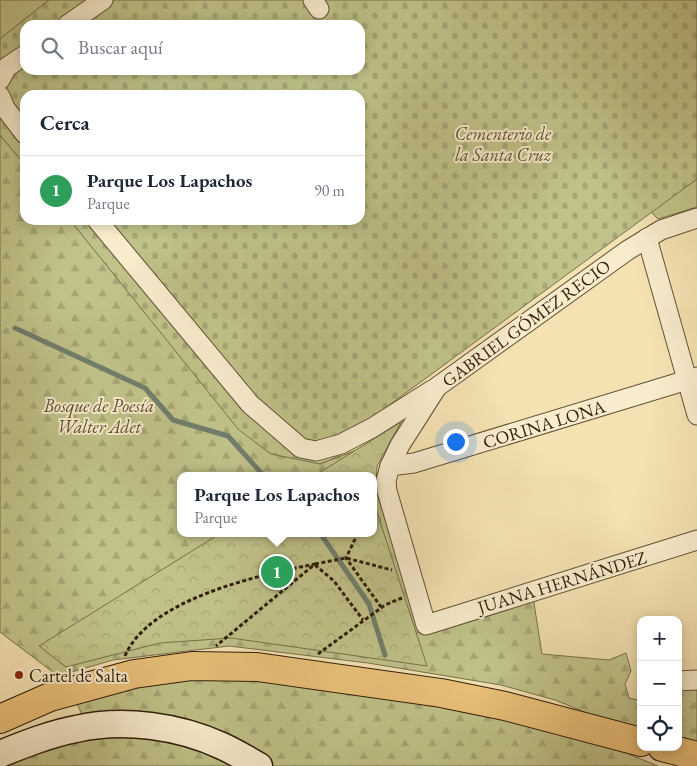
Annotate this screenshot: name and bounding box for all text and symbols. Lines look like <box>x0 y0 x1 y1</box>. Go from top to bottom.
search box <box>20 20 365 75</box>
icon: search <box>38 34 66 62</box>
text: Buscar aquí <box>78 35 163 60</box>
text: Cerca <box>40 109 90 136</box>
park label: Cementerio de la Santa Cruz <box>455 122 552 166</box>
text: Parque Los Lapachos <box>87 168 252 193</box>
text: 1 <box>52 180 60 201</box>
text: 90 m <box>314 180 345 201</box>
text: Parque <box>87 193 130 214</box>
street label: GABRIEL GÓMEZ RECIO <box>437 254 615 392</box>
park label: Bosque de Poesía Walter Adet <box>43 394 154 438</box>
street label: CORINA LONA <box>480 394 608 454</box>
your location <box>443 429 469 455</box>
popup <box>177 472 377 537</box>
text: Parque Los Lapachos <box>194 482 360 507</box>
text: Parque <box>194 507 237 528</box>
street label: JUANA HERNÁNDEZ <box>473 545 649 619</box>
pin: 1 <box>261 553 293 591</box>
map controls <box>637 616 682 751</box>
button: + <box>637 616 682 661</box>
button: − <box>637 661 682 706</box>
place label: Cartel de Salta <box>29 664 129 687</box>
marker: Cartel de Salta <box>13 669 25 681</box>
button: locate <box>637 706 682 751</box>

